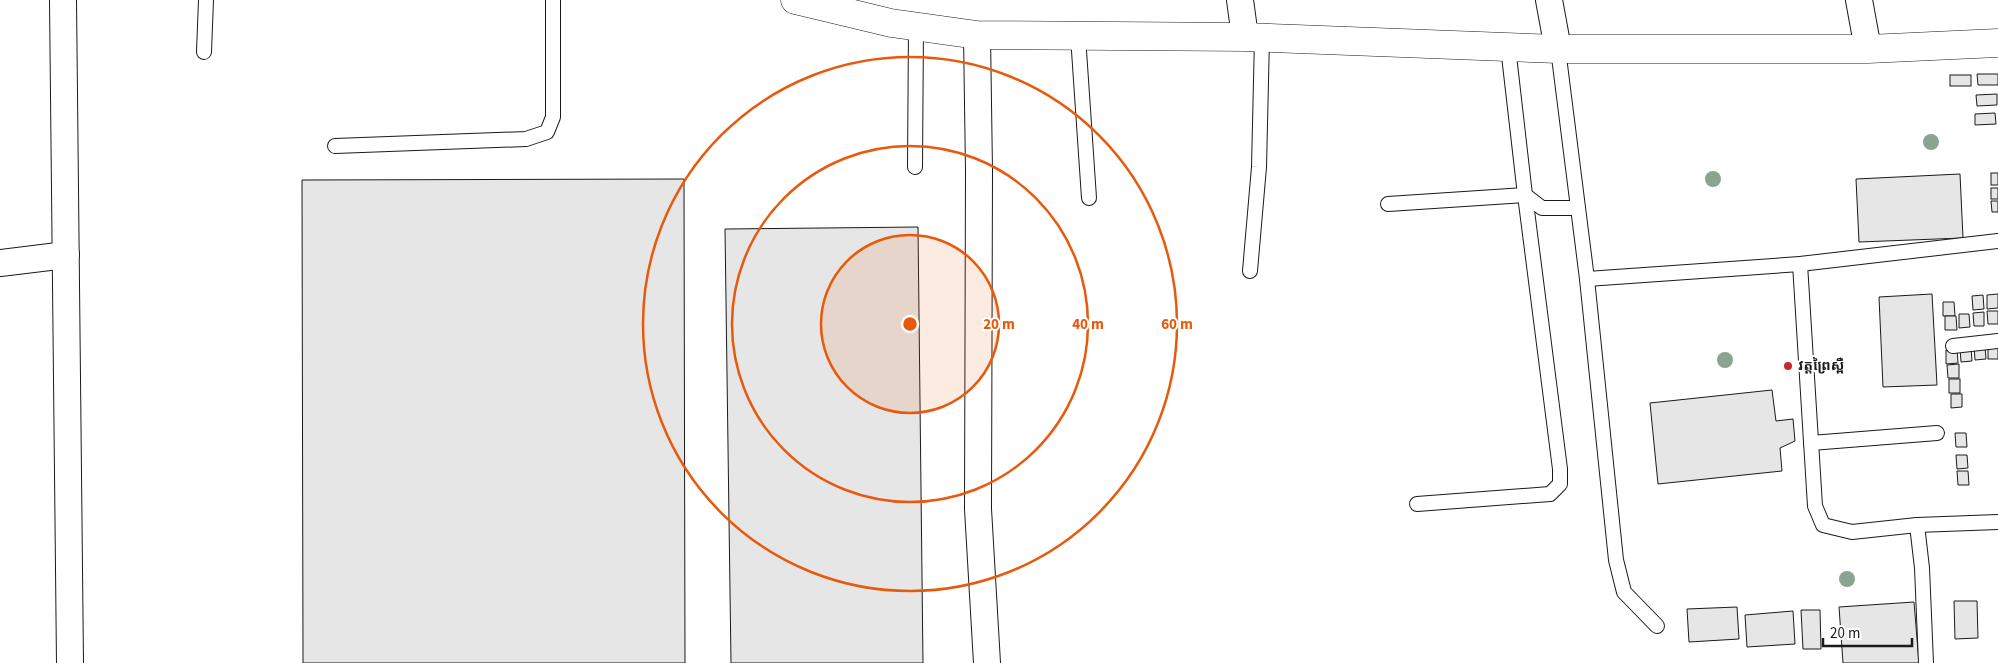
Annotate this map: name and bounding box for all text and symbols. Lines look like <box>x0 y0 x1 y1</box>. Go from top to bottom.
text: 20 m <box>983 314 1015 335</box>
text: 40 m <box>1072 314 1104 335</box>
text: 60 m <box>1161 314 1193 335</box>
centre of rings <box>901 315 919 333</box>
place label: វត្តព្រៃស្ពឺ <box>1798 356 1844 376</box>
marker: វត្តព្រៃស្ពឺ <box>1782 360 1794 372</box>
scale bar <box>1823 616 1912 648</box>
text: 20 m <box>1830 623 1860 644</box>

